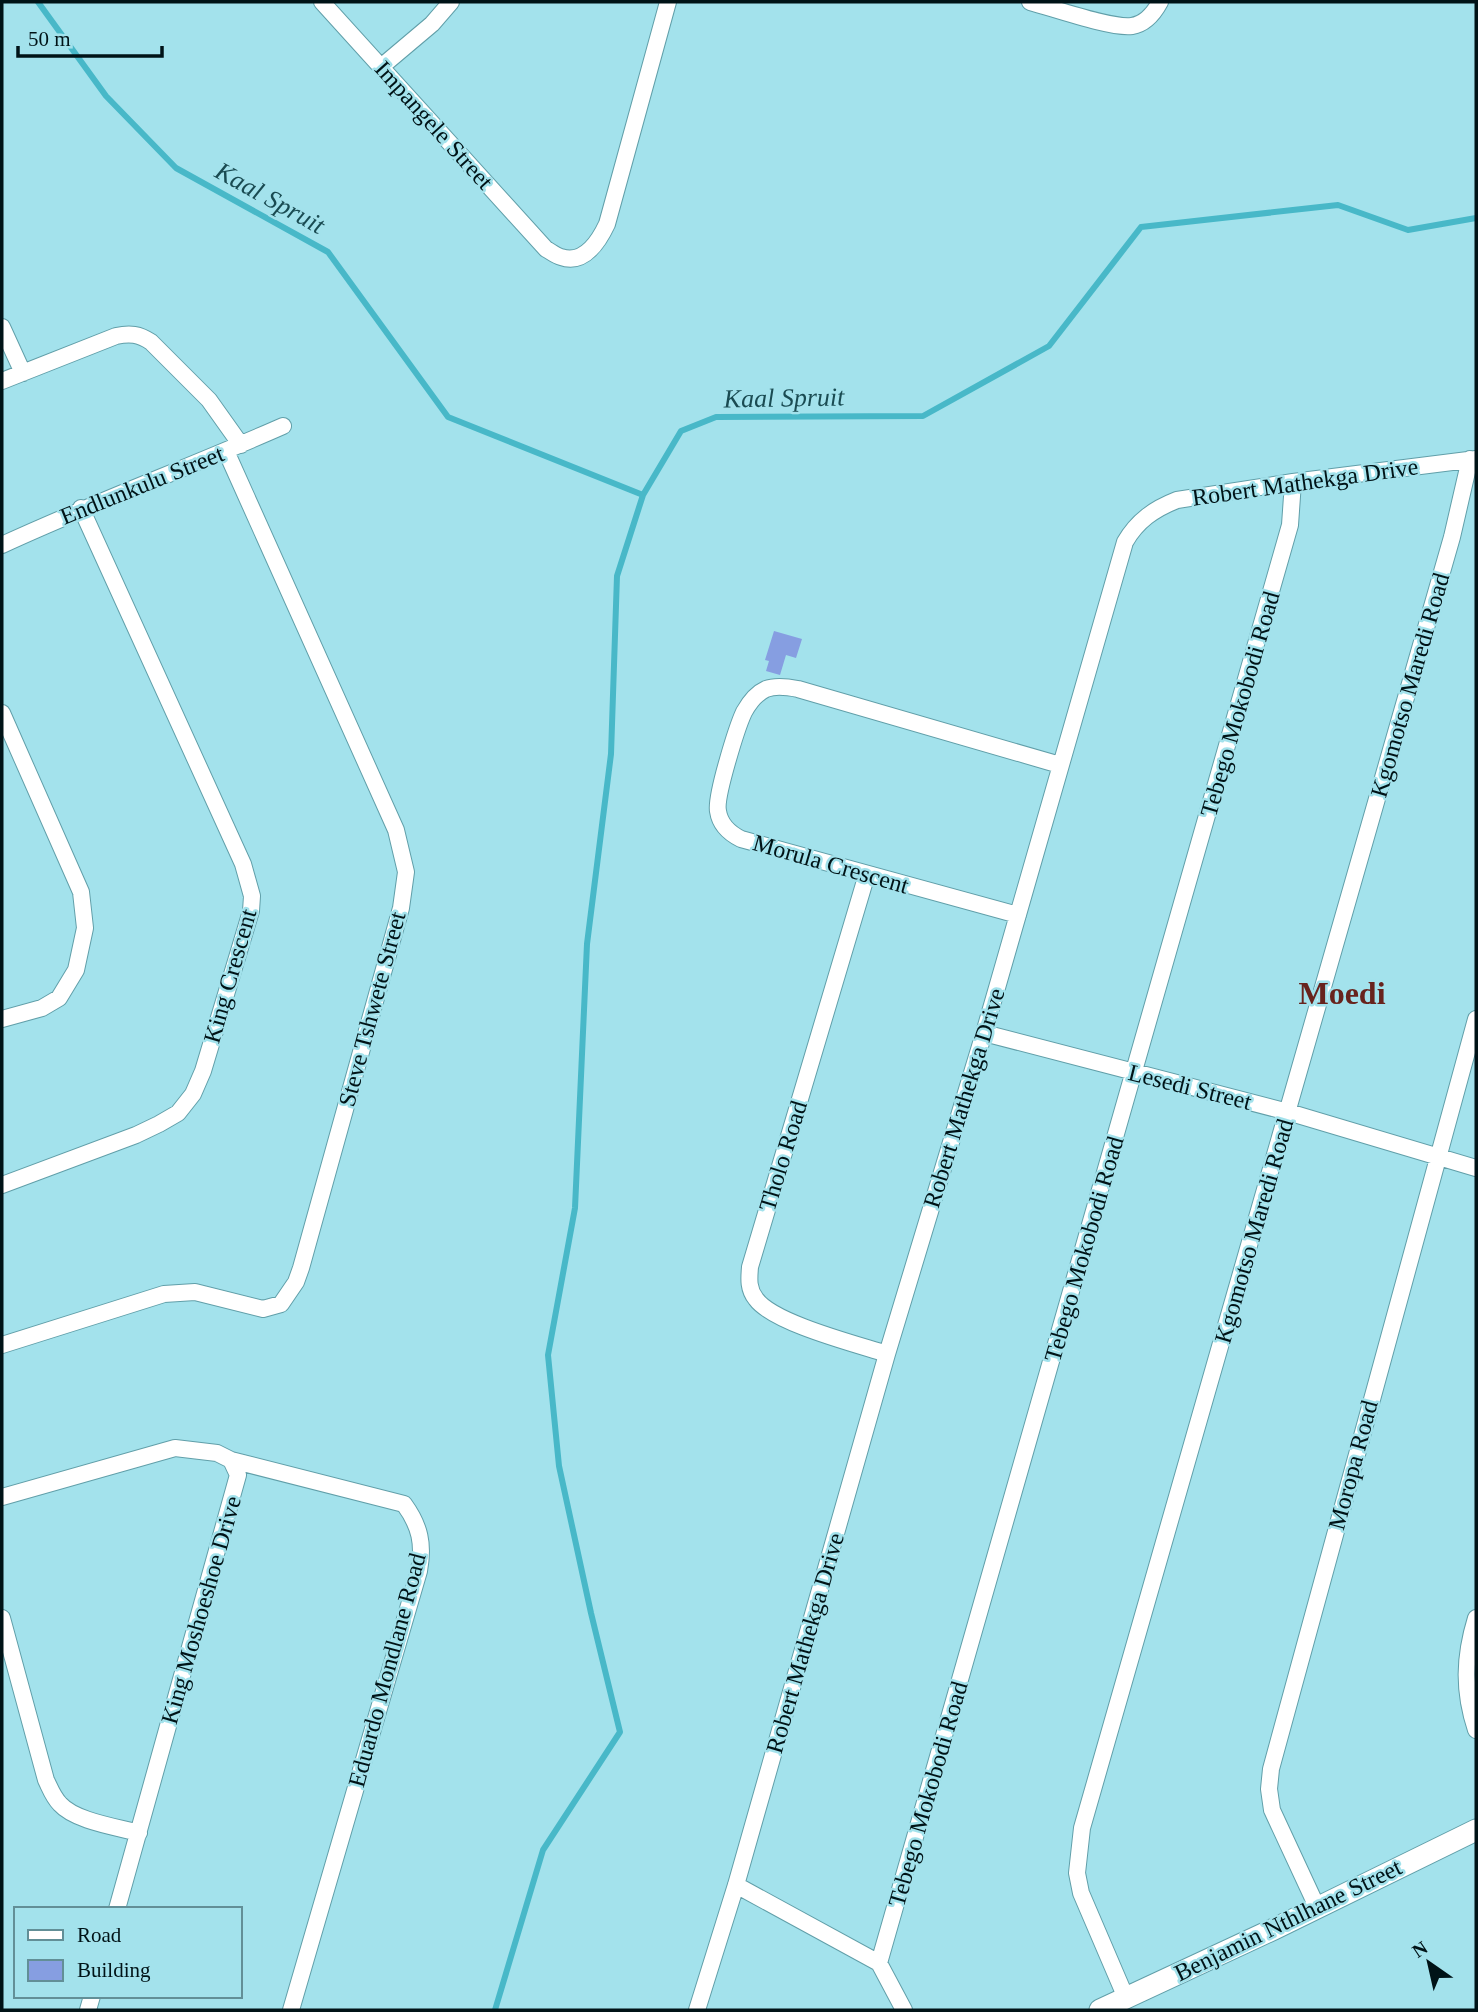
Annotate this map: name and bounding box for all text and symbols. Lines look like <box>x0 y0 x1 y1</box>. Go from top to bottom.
scale bar <box>18 14 161 58</box>
text: 50 m <box>28 27 71 51</box>
street label: Impangele Street <box>370 56 499 195</box>
water label: Kaal Spruit <box>209 156 330 240</box>
water label: Kaal Spruit <box>722 382 845 414</box>
street label: Endlunkulu Street <box>56 440 228 530</box>
street label: Robert Mathekga Drive <box>1190 453 1420 511</box>
street label: Kgomotso Maredi Road <box>1366 570 1454 800</box>
street label: Tebego Mokobodi Road <box>1195 588 1285 820</box>
street label: Morula Crescent <box>750 829 912 899</box>
street label: King Crescent <box>198 906 262 1046</box>
street label: Steve Tshwete Street <box>333 908 411 1109</box>
district label: Moedi <box>1298 975 1386 1011</box>
street label: Robert Mathekga Drive <box>918 985 1010 1211</box>
street label: Lesedi Street <box>1126 1059 1255 1115</box>
street label: Tholo Road <box>754 1098 812 1214</box>
street label: Kgomotso Maredi Road <box>1210 1116 1298 1346</box>
street label: Tebego Mokobodi Road <box>1039 1133 1129 1365</box>
street label: Moropa Road <box>1323 1398 1383 1532</box>
street label: King Moshoeshoe Drive <box>156 1493 246 1727</box>
street label: Robert Mathekga Drive <box>761 1530 849 1756</box>
street label: Eduardo Mondlane Road <box>343 1550 431 1790</box>
street label: Tebego Mokobodi Road <box>883 1678 973 1910</box>
street label: Benjamin Nthlhane Street <box>1170 1854 1406 1986</box>
legend <box>14 1907 242 1998</box>
text: Road <box>77 1923 122 1947</box>
north arrow <box>1394 1928 1464 1998</box>
text: N <box>1408 1937 1432 1962</box>
text: Building <box>77 1958 151 1982</box>

